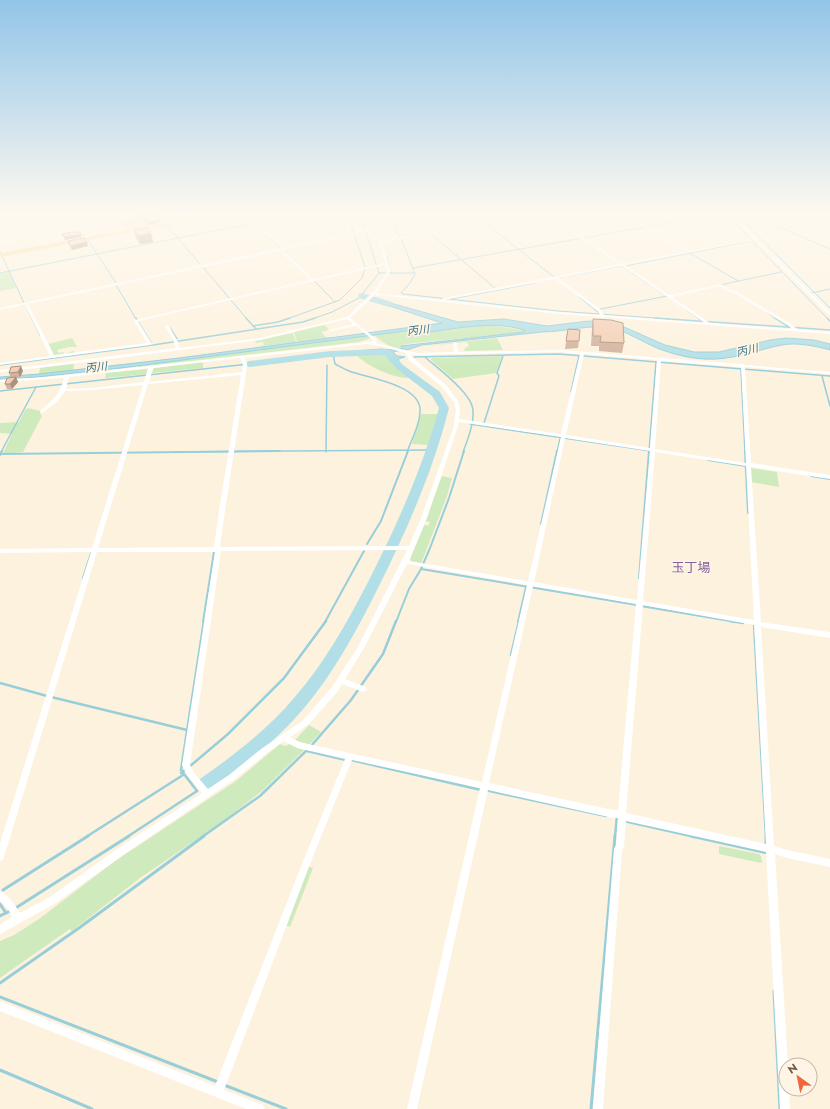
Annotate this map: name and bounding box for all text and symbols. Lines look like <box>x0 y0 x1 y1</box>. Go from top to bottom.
water label: 丙川 <box>406 321 431 339</box>
water label: 丙川 <box>734 339 761 360</box>
water label: 丙川 <box>84 358 109 376</box>
district label: 玉丁場 <box>671 558 711 577</box>
north arrow <box>778 1057 818 1097</box>
text: N <box>785 1060 801 1078</box>

